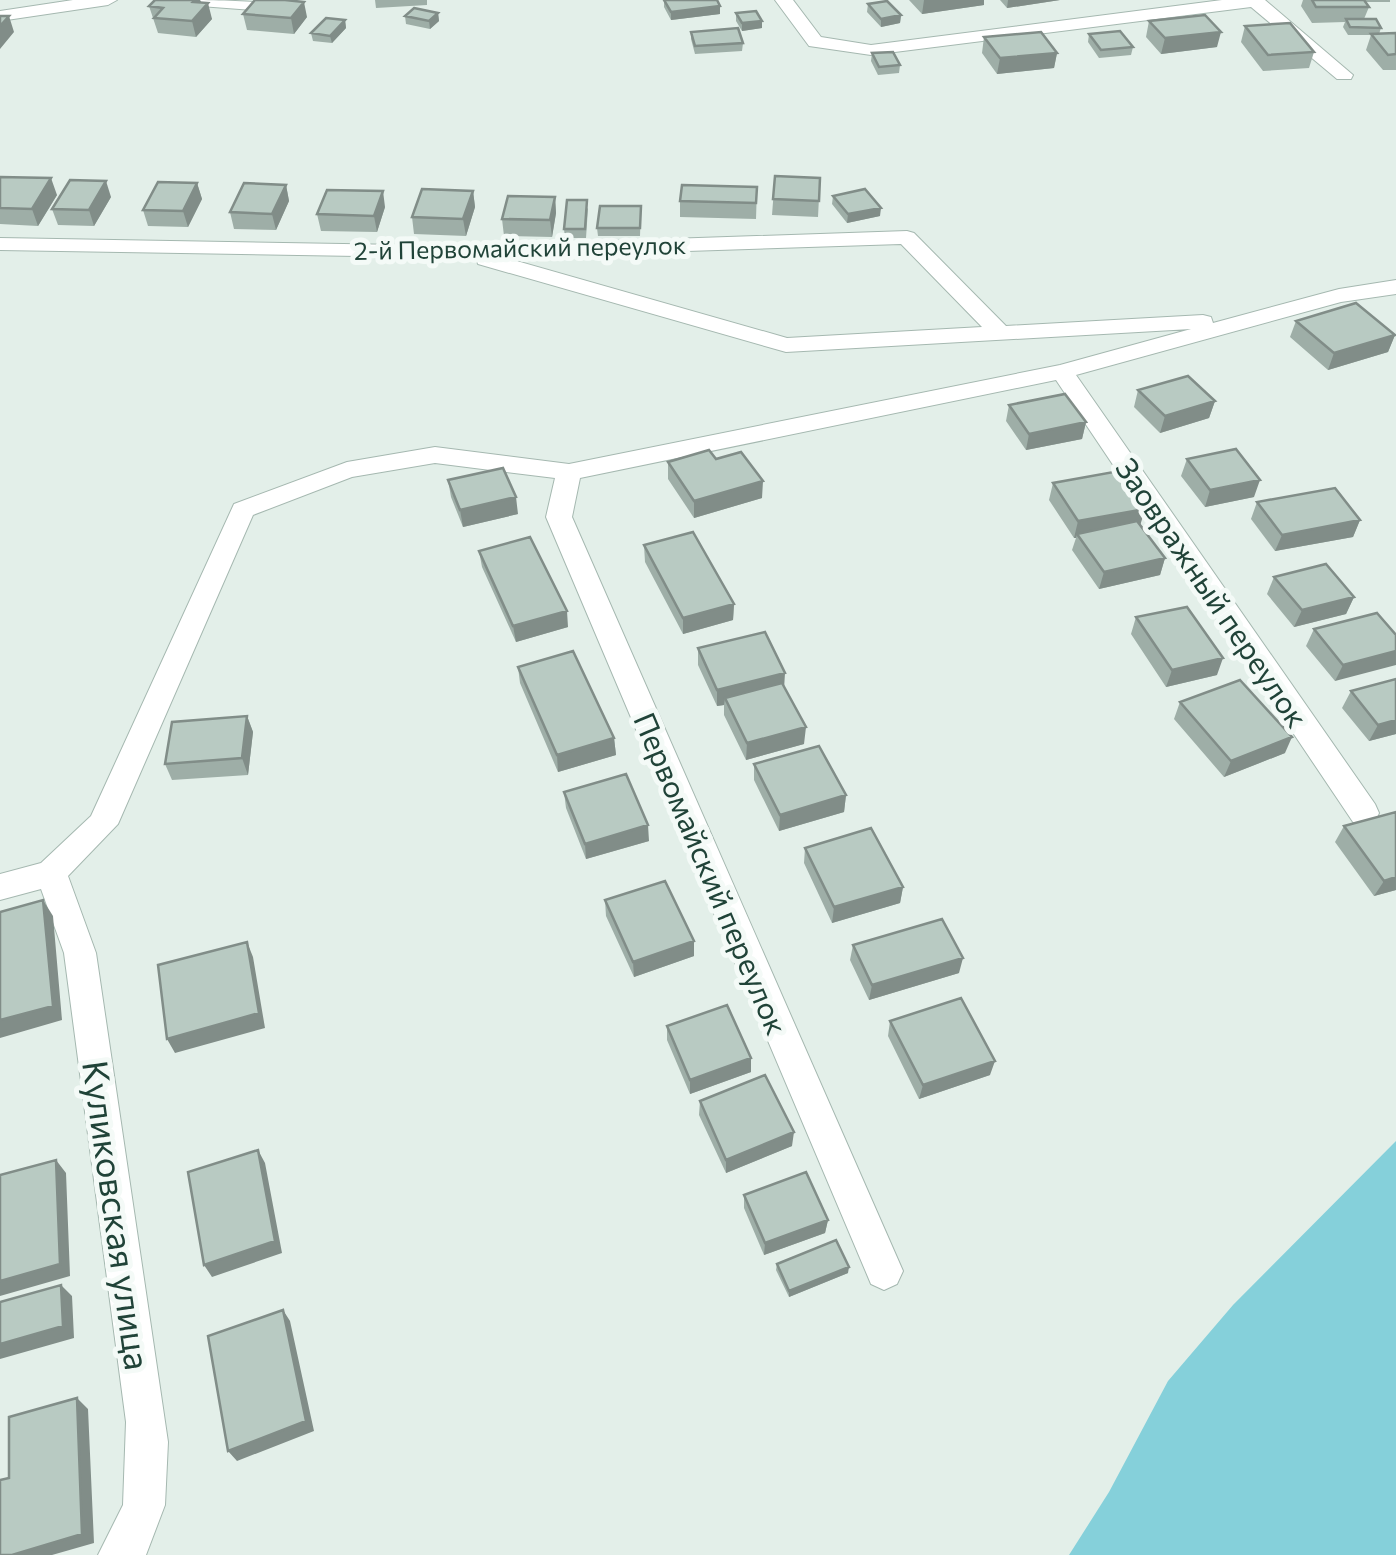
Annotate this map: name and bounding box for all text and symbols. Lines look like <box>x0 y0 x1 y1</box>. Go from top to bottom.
street label: 2-й Первомайский переулок <box>354 229 686 265</box>
street label: Заовражный переулок <box>1109 450 1317 734</box>
street label: Первомайский переулок <box>627 706 797 1040</box>
street label: Куликовская улица <box>75 1058 161 1372</box>

